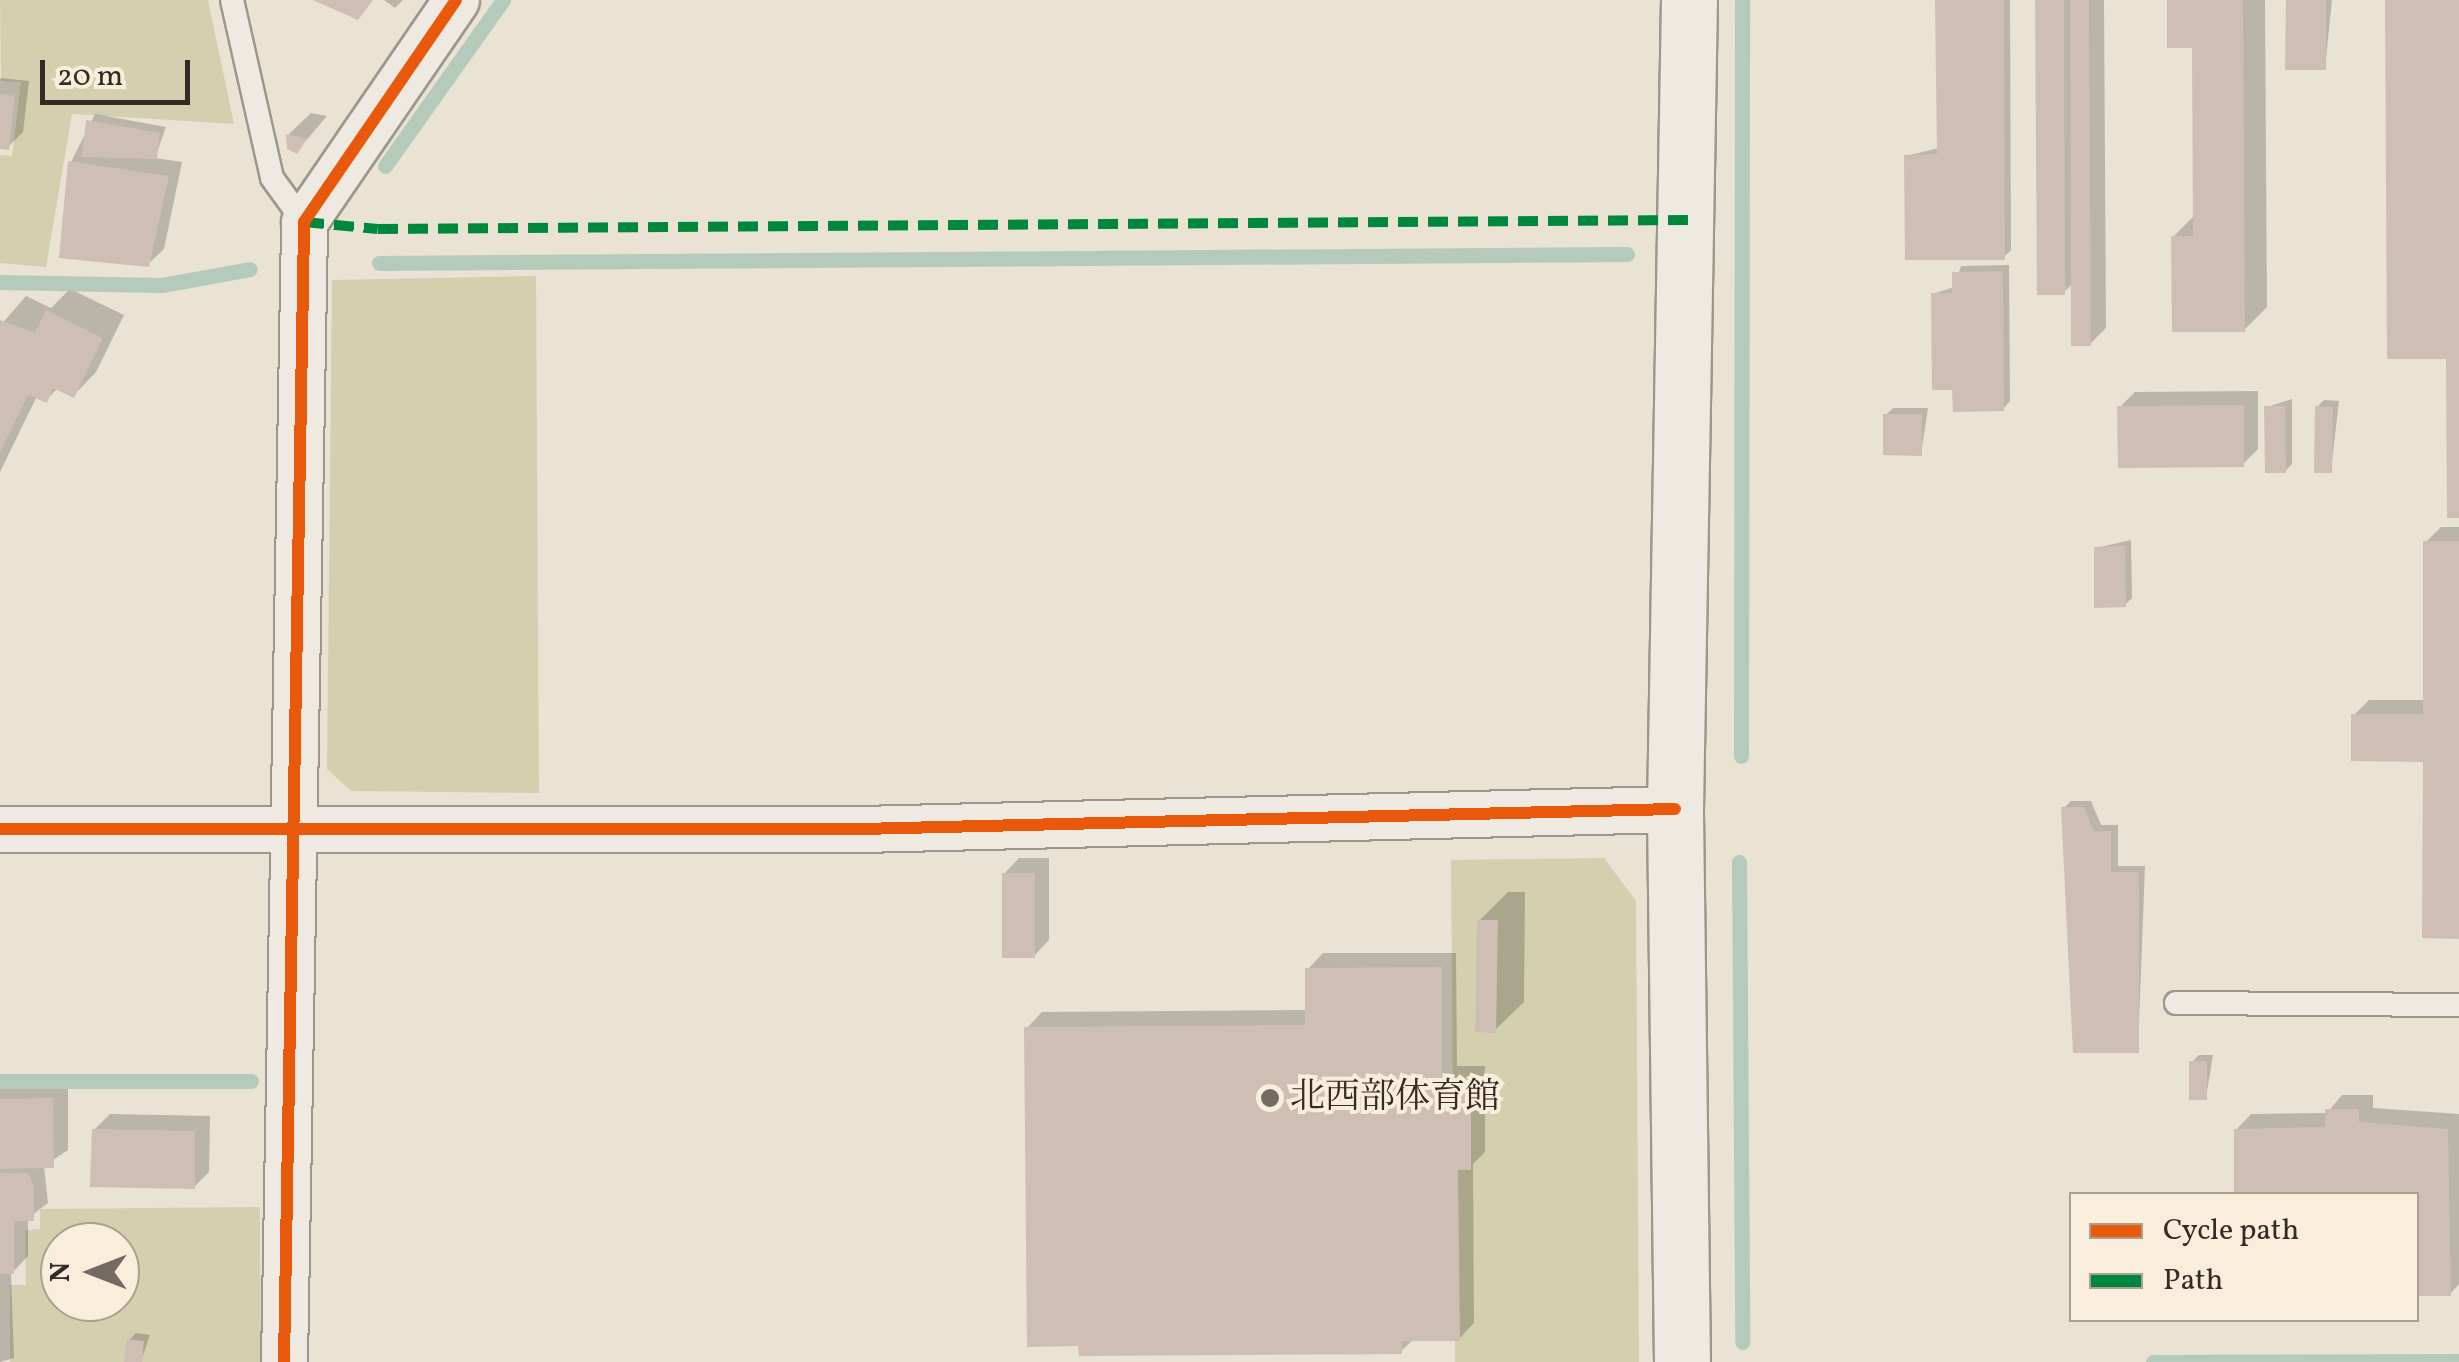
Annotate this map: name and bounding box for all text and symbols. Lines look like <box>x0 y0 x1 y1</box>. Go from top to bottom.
scale bar <box>45 40 195 102</box>
text: 20 m <box>57 56 123 98</box>
place label: 北西部体育館 <box>1290 1077 1500 1119</box>
marker: 北西部体育館 <box>1259 1087 1281 1109</box>
legend <box>2069 1192 2419 1322</box>
text: Cycle path <box>2163 1210 2299 1252</box>
north arrow <box>40 1222 140 1322</box>
text: Path <box>2163 1260 2223 1302</box>
text: N <box>42 1262 81 1282</box>

